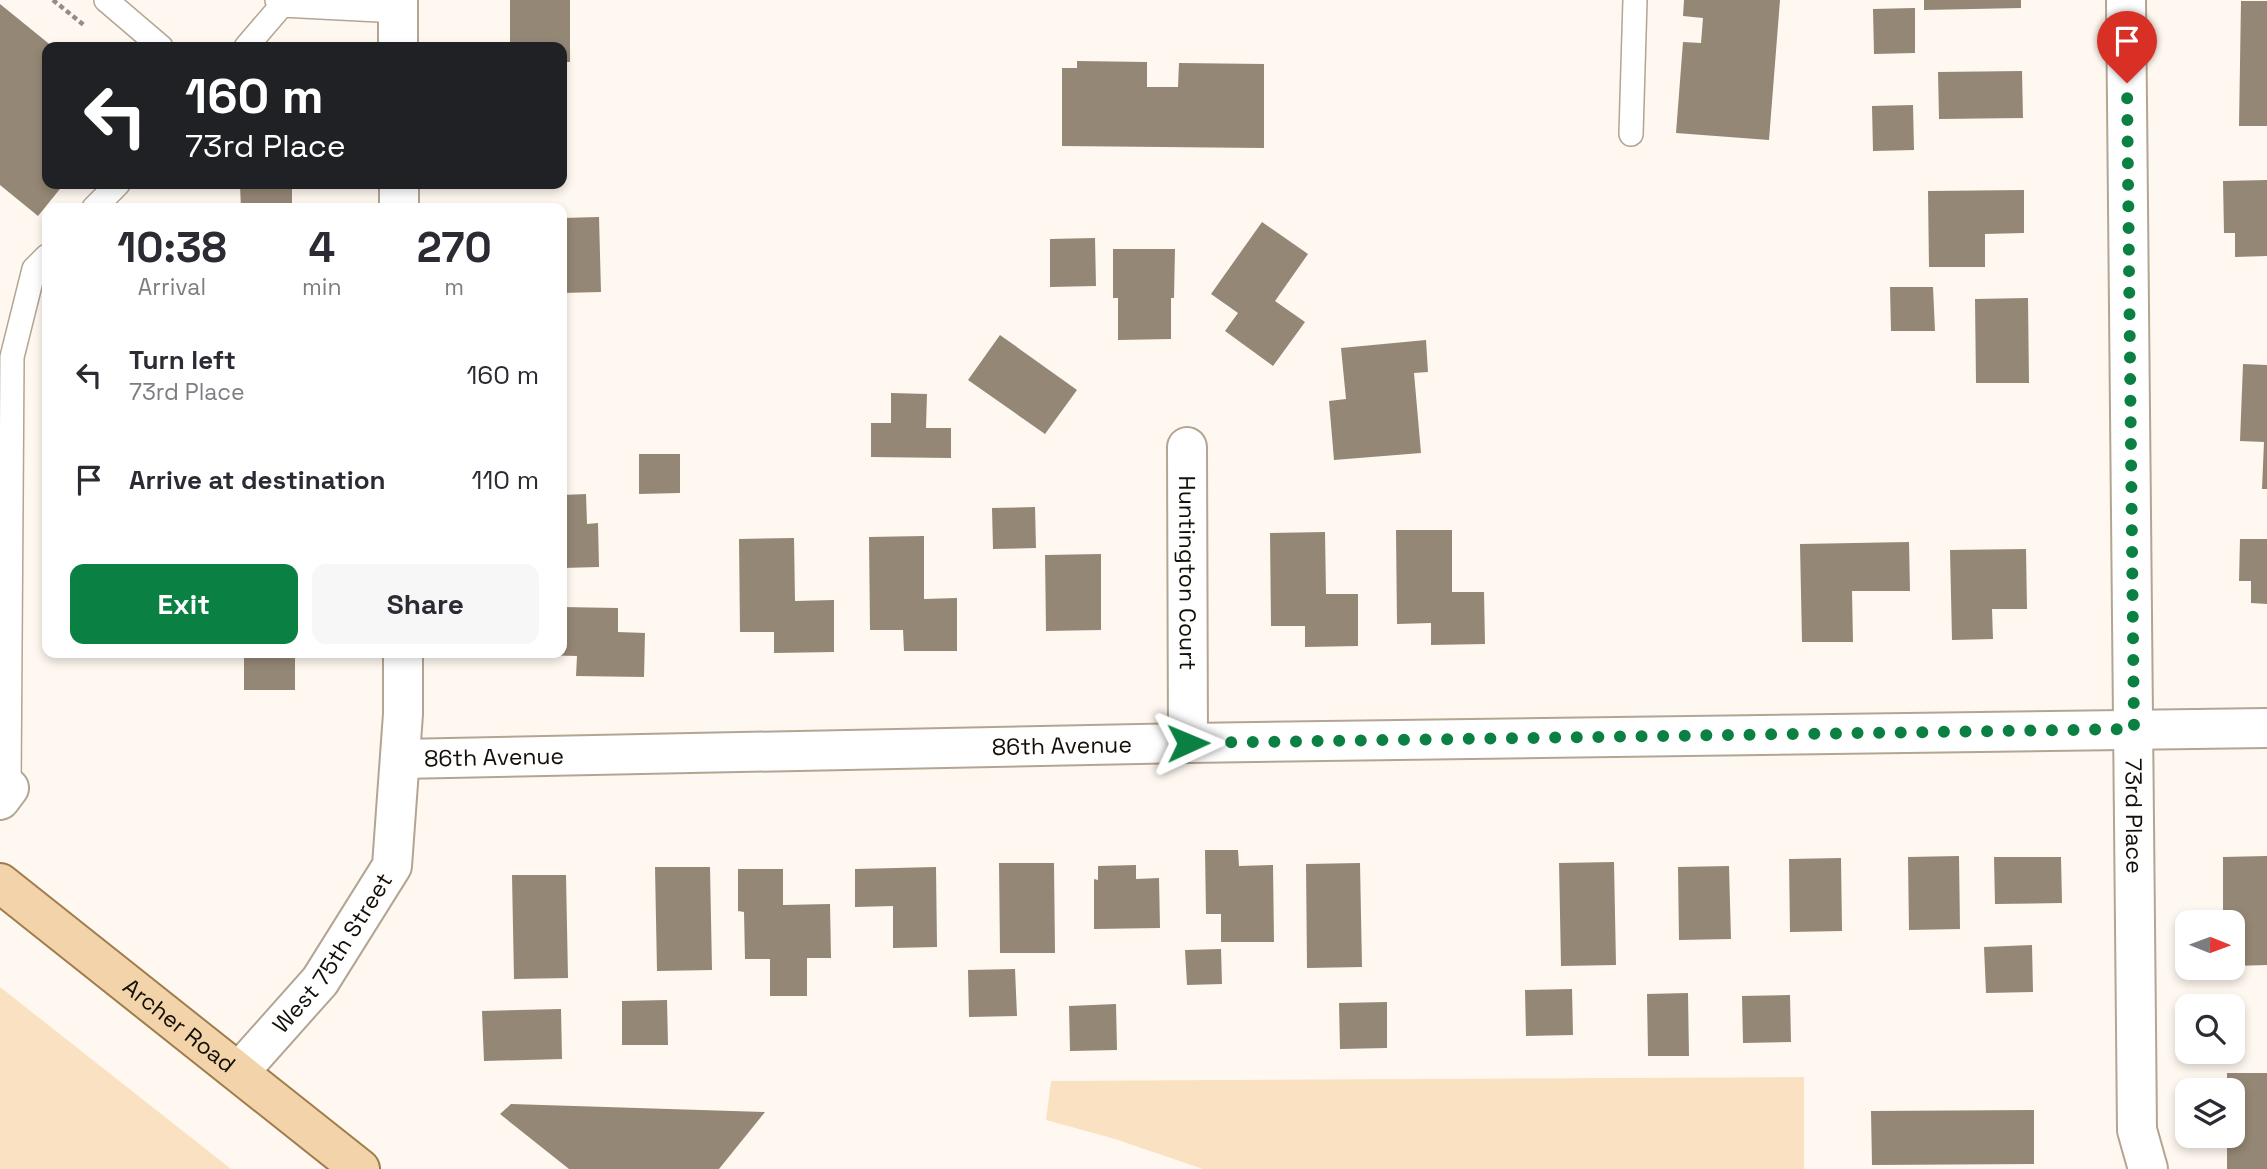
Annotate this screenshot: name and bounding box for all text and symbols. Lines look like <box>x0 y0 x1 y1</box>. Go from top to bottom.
pin <box>2097 11 2157 83</box>
icon: arrive <box>2108 22 2146 60</box>
text: 160 m <box>185 65 323 127</box>
icon: left <box>70 70 161 161</box>
text: 73rd Place <box>185 126 346 166</box>
text: 10:38 <box>117 221 227 274</box>
text: 4 <box>308 221 335 274</box>
text: 270 <box>417 221 492 274</box>
text: Arrival <box>138 272 206 302</box>
text: min <box>302 272 342 302</box>
text: m <box>444 272 464 302</box>
text: Turn left <box>129 343 236 377</box>
icon: left <box>70 356 108 394</box>
text: 160 m <box>467 358 539 392</box>
text: 73rd Place <box>129 377 245 407</box>
icon: arrive <box>70 461 108 499</box>
text: Arrive at destination <box>129 463 386 497</box>
text: 110 m <box>472 463 539 497</box>
street label: Huntington Court <box>1172 476 1203 670</box>
button: Exit <box>70 564 298 644</box>
button: Share <box>312 564 539 644</box>
position arrow <box>1151 706 1225 780</box>
street label: 86th Avenue <box>992 729 1132 762</box>
street label: 86th Avenue <box>424 741 564 774</box>
street label: 73rd Place <box>2118 758 2150 874</box>
street label: West 75th Street <box>266 867 399 1039</box>
north arrow <box>2175 910 2245 980</box>
map controls <box>2175 910 2245 1148</box>
street label: Archer Road <box>117 972 242 1079</box>
button: search <box>2175 994 2245 1064</box>
button: layers <box>2175 1078 2245 1148</box>

